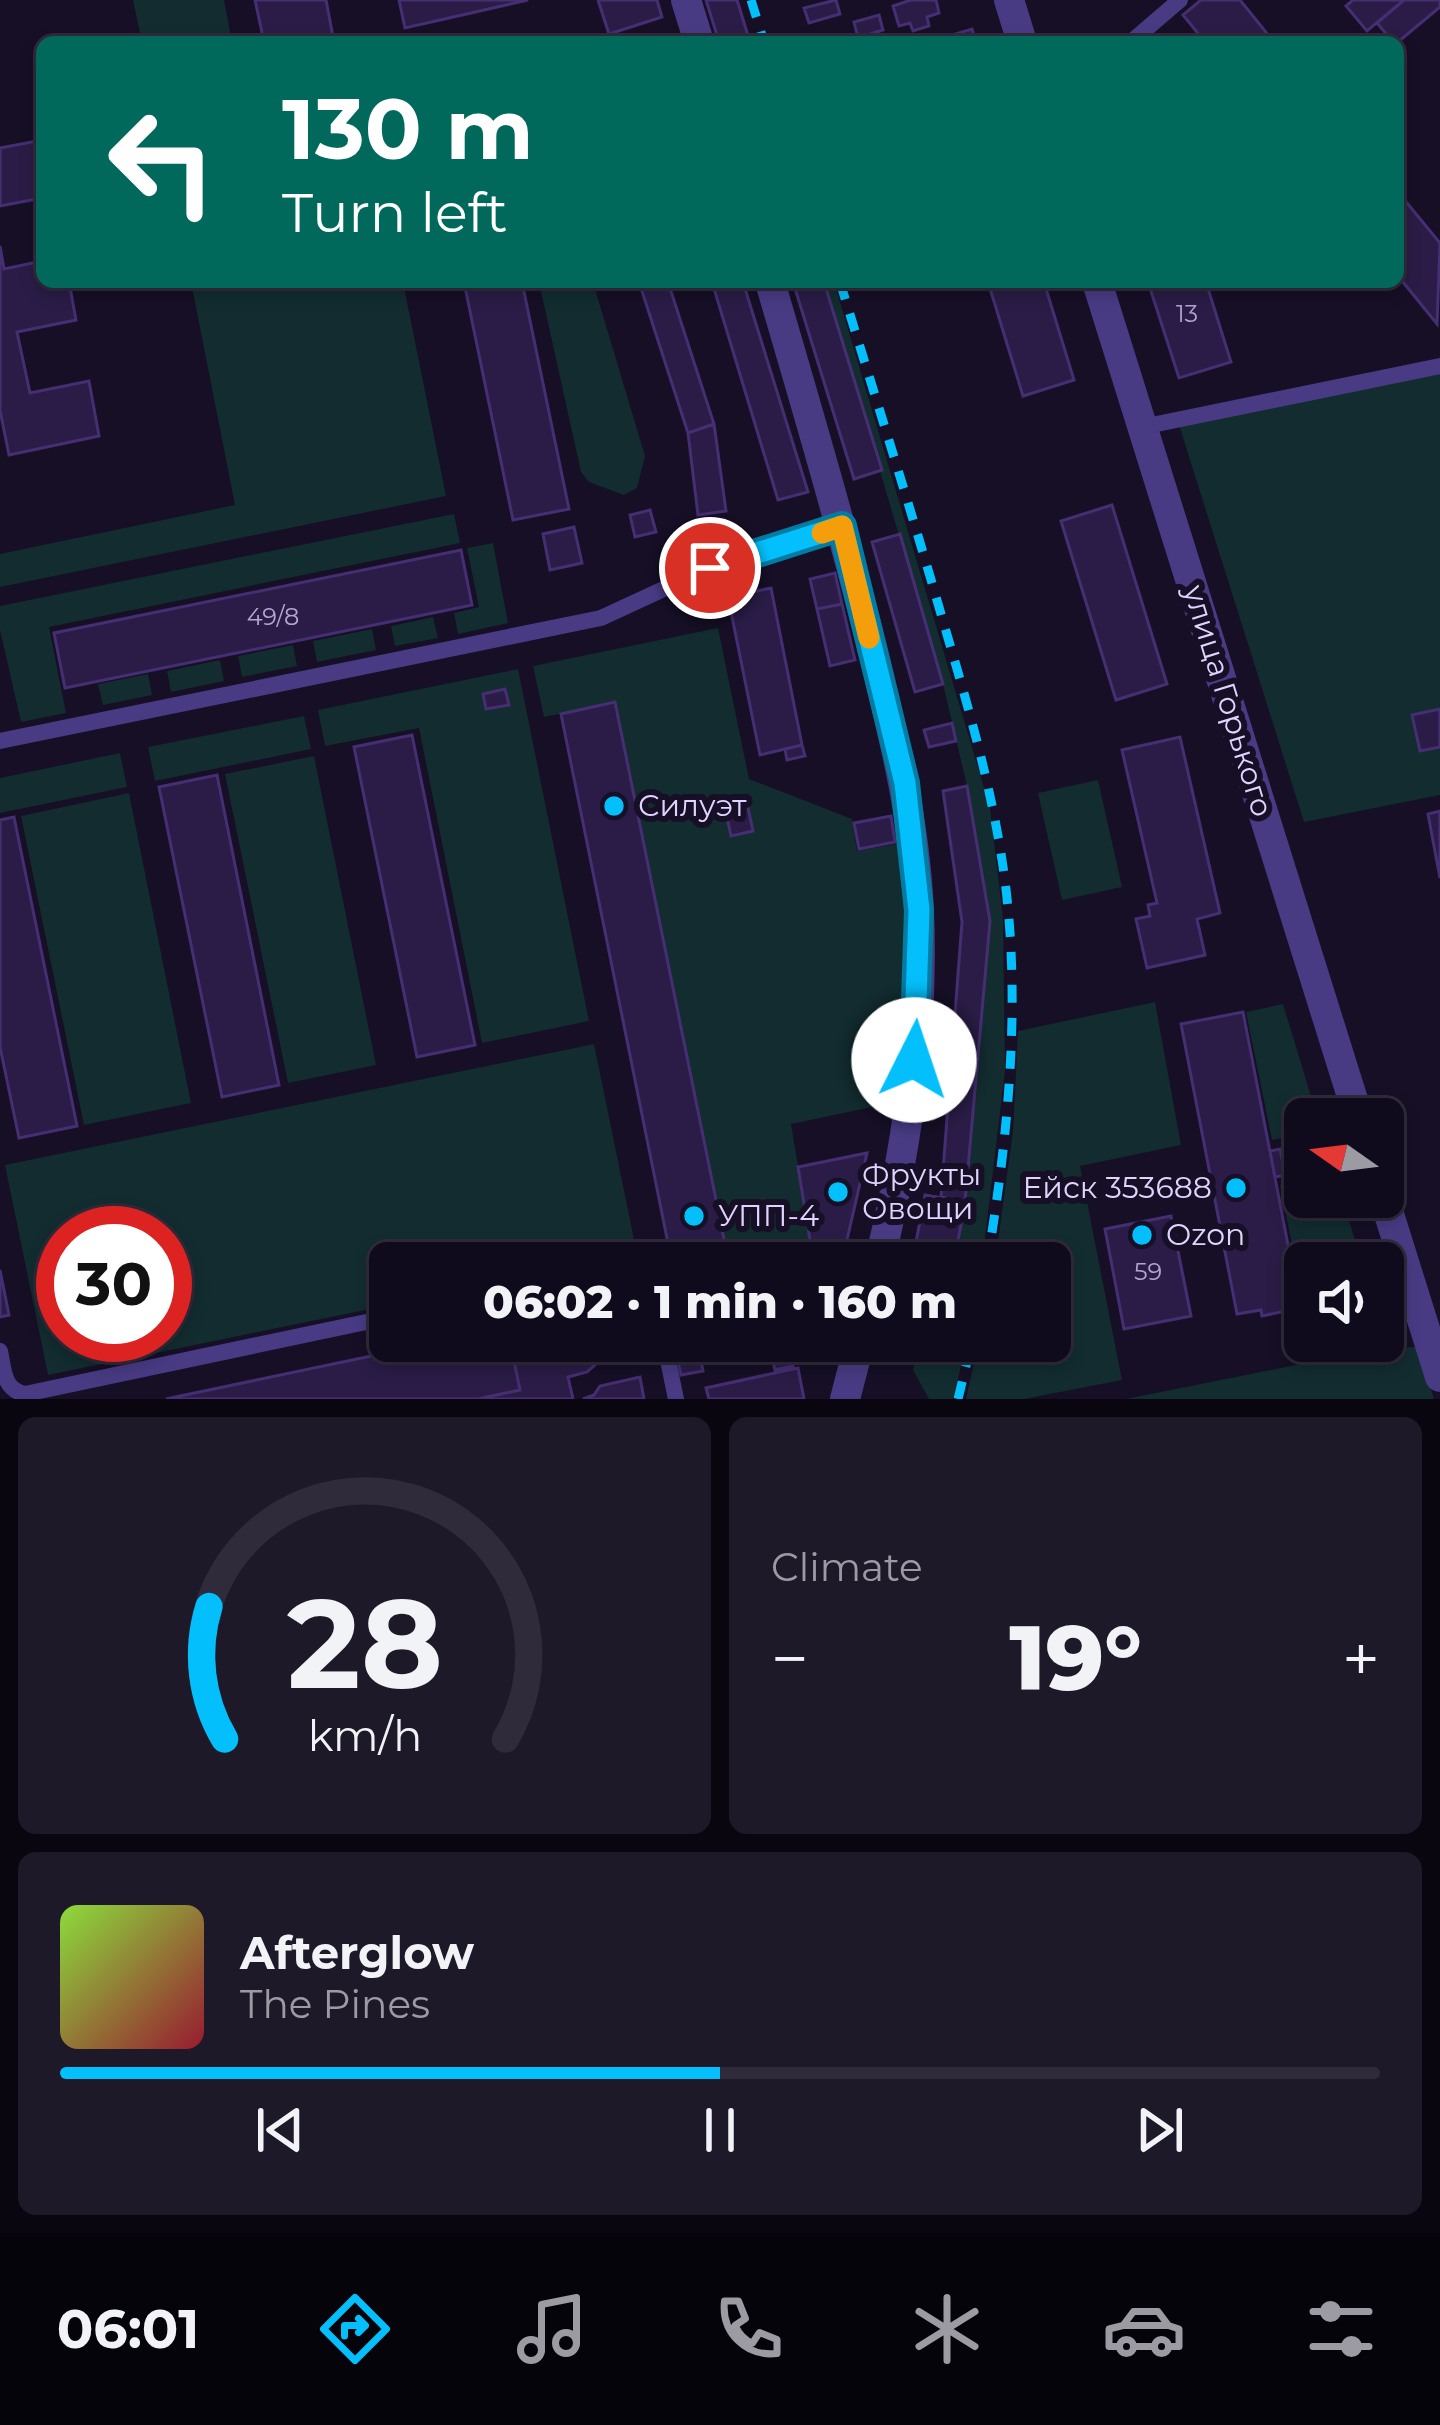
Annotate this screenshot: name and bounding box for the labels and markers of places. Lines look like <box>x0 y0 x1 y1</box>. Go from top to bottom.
pin <box>659 517 761 619</box>
place label: Силуэт <box>638 787 747 824</box>
marker: Силуэт <box>601 793 627 819</box>
place label: Фрукты Овощи <box>862 1156 981 1227</box>
place label: Ейск 353688 <box>1022 1169 1212 1206</box>
marker: Ейск 353688 <box>1223 1175 1249 1201</box>
marker: Фрукты Овощи <box>825 1179 851 1205</box>
place label: УПП-4 <box>718 1197 819 1234</box>
marker: УПП-4 <box>681 1203 707 1229</box>
place label: Ozon <box>1166 1216 1245 1253</box>
marker: Ozon <box>1129 1222 1155 1248</box>

